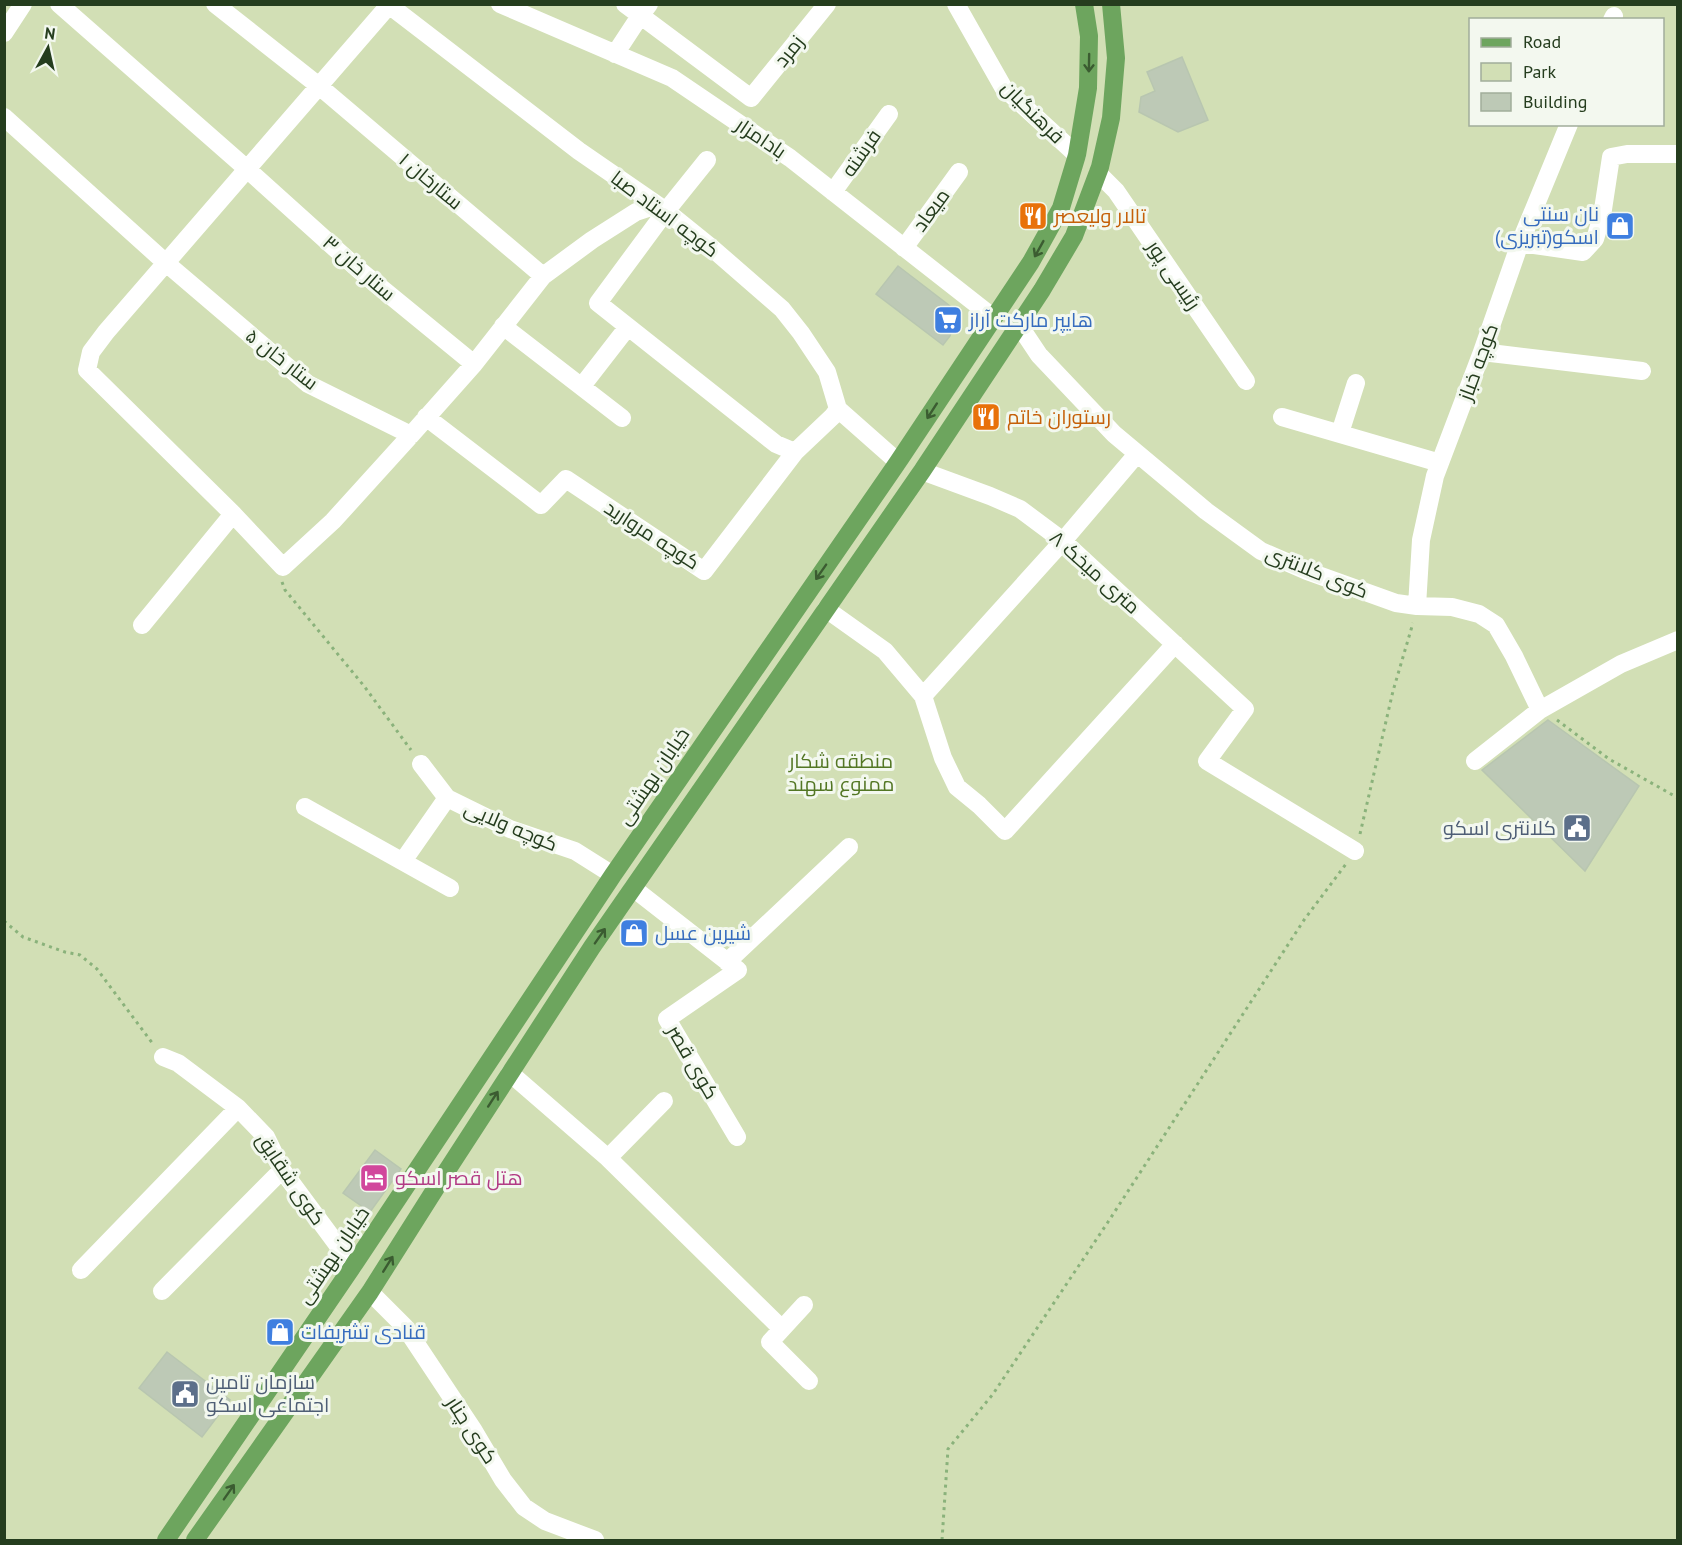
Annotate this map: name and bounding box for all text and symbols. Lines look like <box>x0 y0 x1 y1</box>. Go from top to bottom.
north arrow <box>18 18 78 78</box>
legend <box>1469 18 1664 126</box>
text: N <box>43 23 57 44</box>
street label: زمرد <box>768 30 810 72</box>
text: Road <box>1523 30 1561 53</box>
one-way arrow <box>1083 52 1094 72</box>
text: Park <box>1523 60 1556 83</box>
street label: فرهنگیان <box>996 75 1070 149</box>
text: Building <box>1523 90 1587 113</box>
street label: بادامزار <box>730 111 791 164</box>
street label: فرشته <box>835 124 887 182</box>
street label: ستارخان ۱ <box>394 147 468 215</box>
street label: کوچه استاد صبا <box>606 165 724 263</box>
street label: میعاد <box>907 183 955 237</box>
restaurant icon: تالار ولیعصر <box>1017 200 1049 232</box>
place label: نان سنتی اسکو(تبریزی) <box>1495 201 1599 250</box>
place label: تالار ولیعصر <box>1053 203 1147 229</box>
shop icon: نان سنتی اسکو(تبریزی) <box>1604 210 1636 242</box>
street label: ستار خان ۳ <box>317 229 401 307</box>
street label: رئیسی پور <box>1141 234 1207 315</box>
one-way arrow <box>1033 239 1044 257</box>
supermarket icon: هایپر مارکت آراز <box>932 304 964 336</box>
place label: هایپر مارکت آراز <box>968 307 1093 333</box>
street label: کوچه خباز <box>1452 320 1504 405</box>
street label: ستار خان ۵ <box>240 322 324 396</box>
restaurant icon: رستوران خاتم <box>970 401 1002 433</box>
one-way arrow <box>925 403 938 420</box>
place label: رستوران خاتم <box>1007 404 1111 431</box>
street label: کوچه مروارید <box>599 495 705 575</box>
street label: ۸ متری میخک <box>1044 525 1146 619</box>
street label: کوی کلانتری <box>1262 540 1372 604</box>
one-way arrow <box>815 564 827 580</box>
street label: خیابان بهشتی <box>611 722 695 830</box>
park label: منطقه شکار ممنوع سهند <box>788 748 894 798</box>
street label: کوچه ولایی <box>460 795 562 857</box>
public building icon: کلانتری اسکو <box>1561 812 1593 844</box>
place label: کلانتری اسکو <box>1443 815 1556 841</box>
shop icon: شیرین عسل <box>618 917 650 949</box>
place label: شیرین عسل <box>655 920 751 946</box>
one-way arrow <box>594 928 606 945</box>
street label: کوی قصر <box>661 1019 725 1104</box>
one-way arrow <box>487 1091 499 1108</box>
street label: کوی شقایق <box>251 1128 331 1230</box>
hotel icon: هتل قصر اسکو <box>358 1162 390 1194</box>
place label: هتل قصر اسکو <box>395 1165 523 1191</box>
street label: خیابان بهشتی <box>291 1201 375 1309</box>
one-way arrow <box>382 1256 394 1272</box>
shop icon: قنادی تشریفات <box>264 1316 296 1348</box>
place label: قنادی تشریفات <box>301 1319 426 1345</box>
place label: سازمان تامین اجتماعی اسکو <box>206 1369 329 1418</box>
public building icon: سازمان تامین اجتماعی اسکو <box>169 1378 201 1410</box>
street label: کوی چنار <box>440 1390 503 1469</box>
one-way arrow <box>223 1485 235 1501</box>

